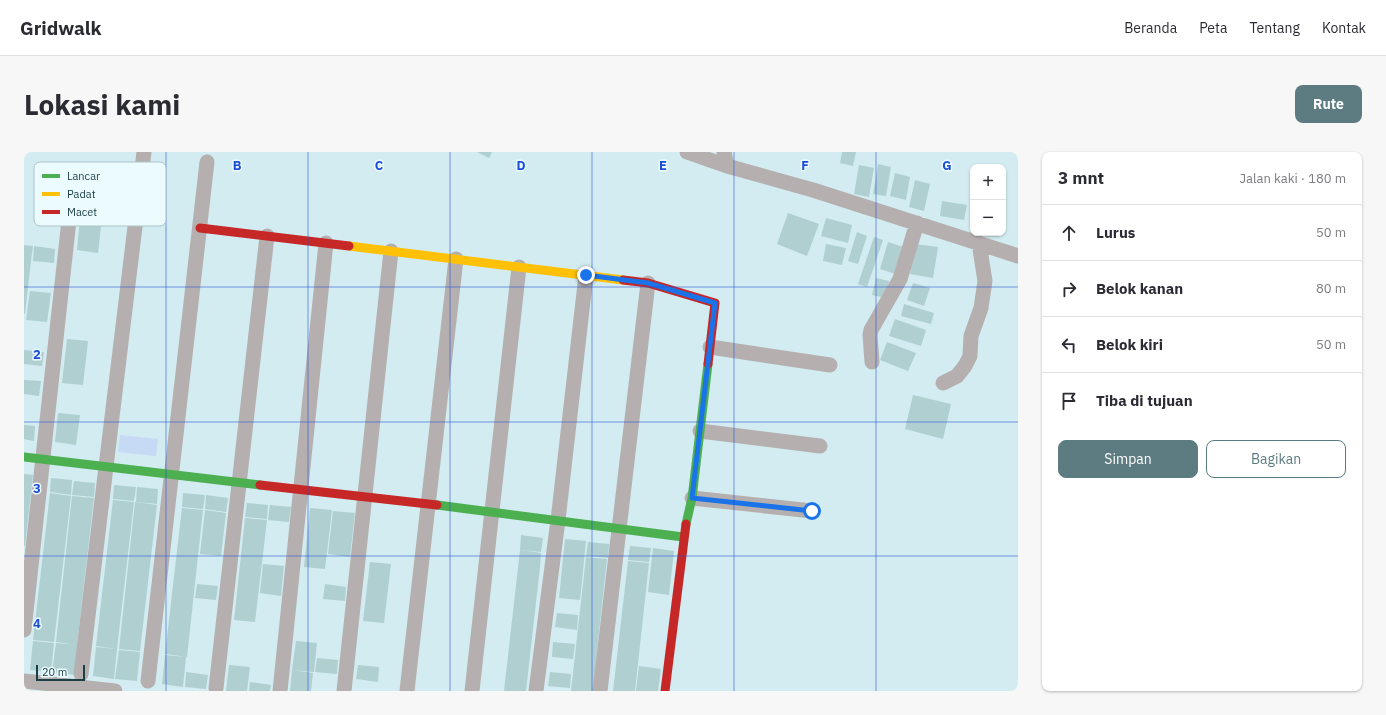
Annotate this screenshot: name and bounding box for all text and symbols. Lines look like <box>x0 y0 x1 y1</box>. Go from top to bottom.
text: Gridwalk <box>20 16 102 40</box>
text: Beranda <box>1124 19 1177 37</box>
text: Peta <box>1199 19 1227 37</box>
text: Tentang <box>1249 19 1300 37</box>
text: Kontak <box>1322 19 1366 37</box>
button: Rute <box>1295 85 1362 123</box>
text: Lokasi kami <box>24 86 180 123</box>
text: B <box>233 157 242 174</box>
text: C <box>375 157 384 174</box>
text: D <box>516 157 526 174</box>
text: E <box>659 157 667 174</box>
text: F <box>801 157 809 174</box>
text: G <box>942 157 952 174</box>
legend <box>34 162 166 226</box>
map controls <box>970 164 1006 236</box>
button: + <box>970 164 1006 200</box>
text: 3 mnt <box>1058 167 1104 189</box>
text: Lancar <box>67 169 100 183</box>
text: Jalan kaki · 180 m <box>1239 170 1346 187</box>
text: Padat <box>67 187 96 201</box>
button: − <box>970 200 1006 236</box>
text: Macet <box>67 205 97 219</box>
icon: ahead <box>1058 222 1080 244</box>
text: Lurus <box>1096 223 1135 242</box>
text: 50 m <box>1316 224 1346 241</box>
route end <box>577 266 595 284</box>
icon: right <box>1058 278 1080 300</box>
text: Belok kanan <box>1096 279 1183 298</box>
text: 80 m <box>1316 280 1346 297</box>
icon: left <box>1058 334 1080 356</box>
text: Belok kiri <box>1096 335 1163 354</box>
text: 50 m <box>1316 336 1346 353</box>
text: 2 <box>33 346 41 363</box>
icon: arrive <box>1058 390 1080 412</box>
text: Tiba di tujuan <box>1096 391 1193 410</box>
button: Simpan <box>1058 440 1198 478</box>
button: Bagikan <box>1206 440 1346 478</box>
text: 3 <box>33 480 41 497</box>
route start <box>803 502 821 520</box>
text: 4 <box>33 615 41 632</box>
scale bar <box>36 663 85 682</box>
text: 20 m <box>42 665 67 679</box>

